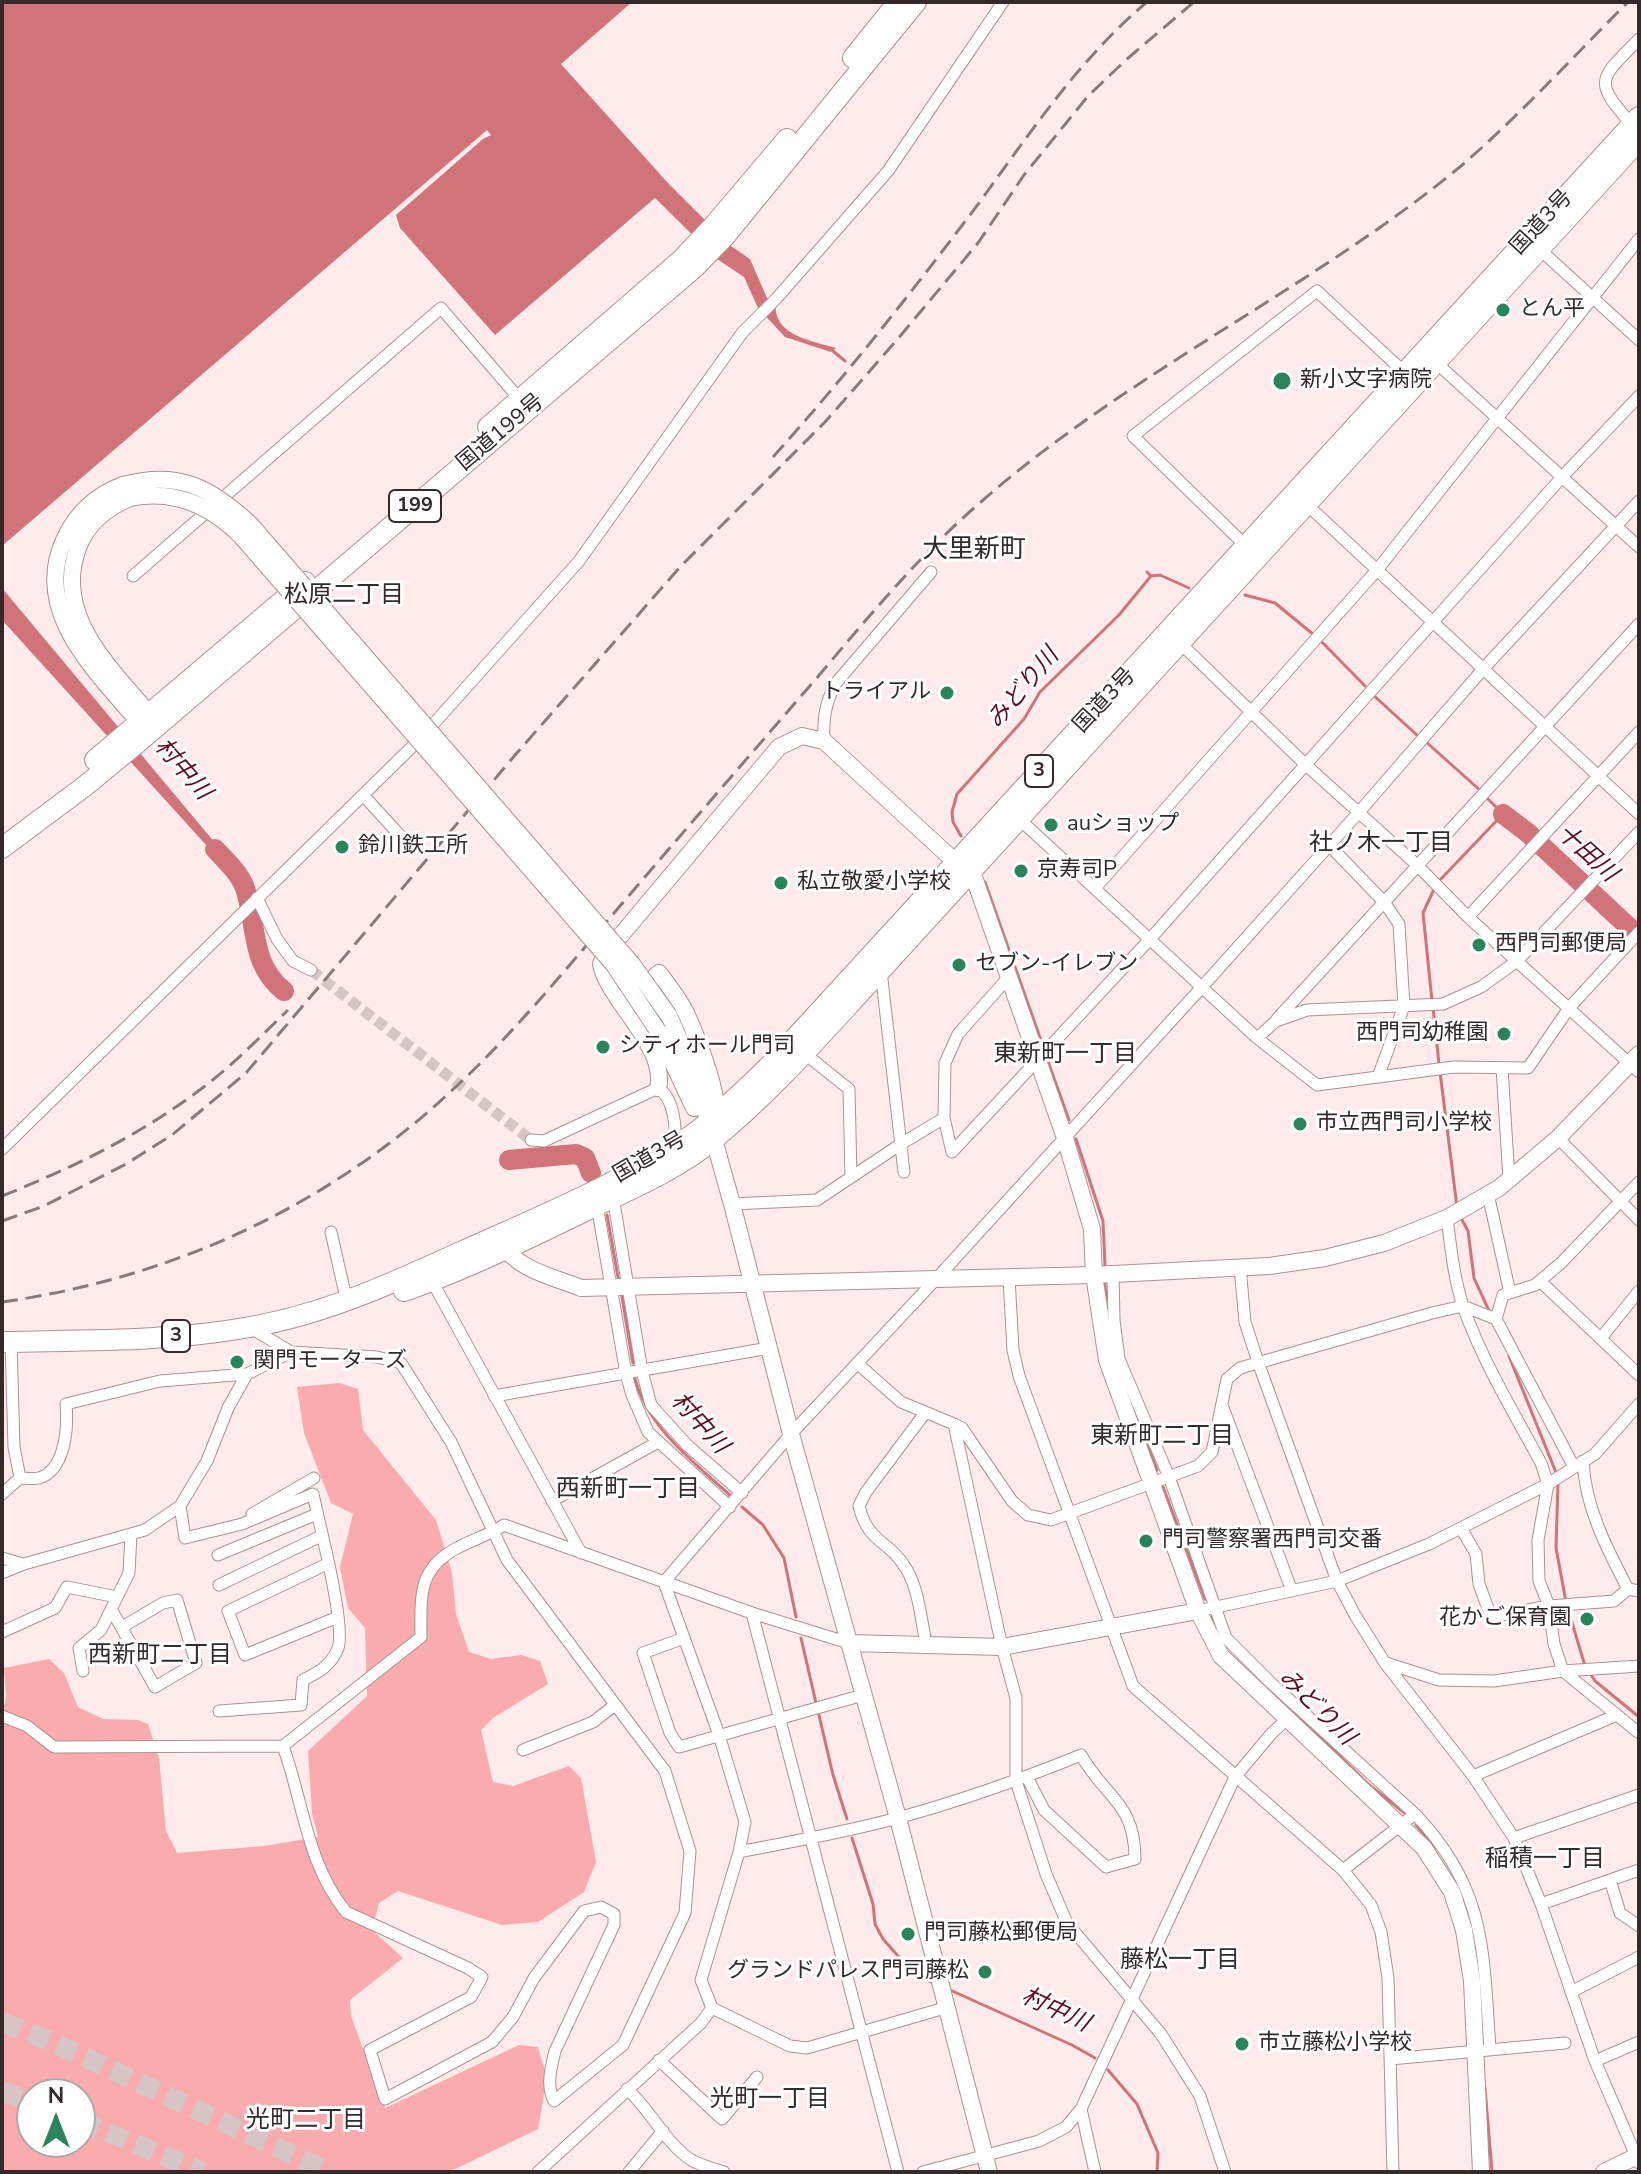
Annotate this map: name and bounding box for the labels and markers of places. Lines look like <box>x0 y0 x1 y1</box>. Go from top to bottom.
place label: とん平 <box>1519 297 1585 323</box>
marker: とん平 <box>1494 301 1512 319</box>
place label: 新小文字病院 <box>1300 368 1432 394</box>
marker: 新小文字病院 <box>1271 370 1293 392</box>
place label: トライアル <box>821 680 931 706</box>
marker: トライアル <box>938 684 956 702</box>
place label: auショップ <box>1067 812 1179 838</box>
marker: auショップ <box>1042 816 1060 834</box>
place label: 鈴川鉄工所 <box>358 834 468 860</box>
marker: 鈴川鉄工所 <box>333 838 351 856</box>
place label: 京寿司P <box>1037 858 1117 884</box>
marker: 京寿司P <box>1012 862 1030 880</box>
place label: 私立敬愛小学校 <box>797 870 951 896</box>
marker: 私立敬愛小学校 <box>772 874 790 892</box>
place label: 西門司郵便局 <box>1495 932 1627 958</box>
marker: 西門司郵便局 <box>1470 936 1488 954</box>
place label: セブン-イレブン <box>975 952 1138 978</box>
marker: セブン-イレブン <box>950 956 968 974</box>
place label: 西門司幼稚園 <box>1356 1021 1488 1047</box>
marker: 西門司幼稚園 <box>1495 1025 1513 1043</box>
place label: シティホール門司 <box>619 1034 795 1060</box>
marker: シティホール門司 <box>594 1038 612 1056</box>
place label: 市立西門司小学校 <box>1316 1111 1492 1137</box>
marker: 市立西門司小学校 <box>1291 1115 1309 1133</box>
place label: 関門モーターズ <box>253 1349 407 1375</box>
marker: 関門モーターズ <box>228 1353 246 1371</box>
place label: 門司警察署西門司交番 <box>1162 1528 1382 1554</box>
marker: 門司警察署西門司交番 <box>1137 1532 1155 1550</box>
place label: 花かご保育園 <box>1439 1606 1571 1632</box>
marker: 花かご保育園 <box>1578 1610 1596 1628</box>
place label: 門司藤松郵便局 <box>924 1921 1078 1947</box>
marker: 門司藤松郵便局 <box>899 1925 917 1943</box>
place label: グランドパレス門司藤松 <box>727 1959 969 1985</box>
marker: グランドパレス門司藤松 <box>976 1963 994 1981</box>
place label: 市立藤松小学校 <box>1258 2031 1412 2057</box>
marker: 市立藤松小学校 <box>1233 2035 1251 2053</box>

